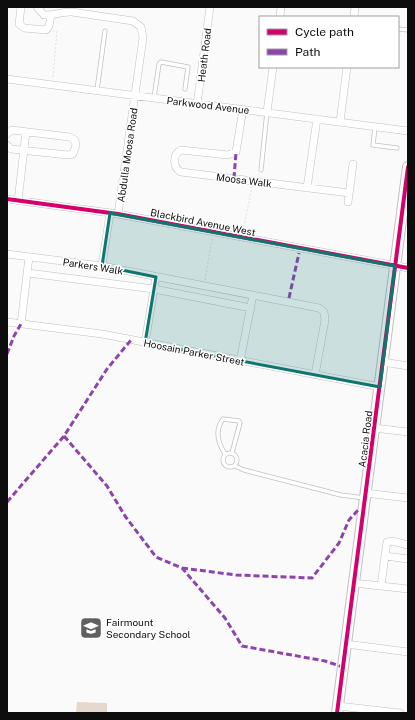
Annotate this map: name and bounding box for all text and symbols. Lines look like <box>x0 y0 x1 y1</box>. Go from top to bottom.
legend <box>259 16 399 68</box>
text: Cycle path <box>295 25 354 39</box>
street label: Heath Road <box>195 27 213 83</box>
text: Path <box>295 45 321 59</box>
street label: Parkwood Avenue <box>166 94 250 116</box>
street label: Abdulla Moosa Road <box>114 107 140 203</box>
street label: Moosa Walk <box>215 171 273 189</box>
street label: Blackbird Avenue West <box>149 206 257 238</box>
street label: Parkers Walk <box>62 255 124 277</box>
street label: Hoosain Parker Street <box>143 336 246 368</box>
street label: Acacia Road <box>356 410 374 468</box>
school or university icon: Fairmount Secondary School <box>78 615 104 641</box>
place label: Fairmount Secondary School <box>106 616 191 640</box>

